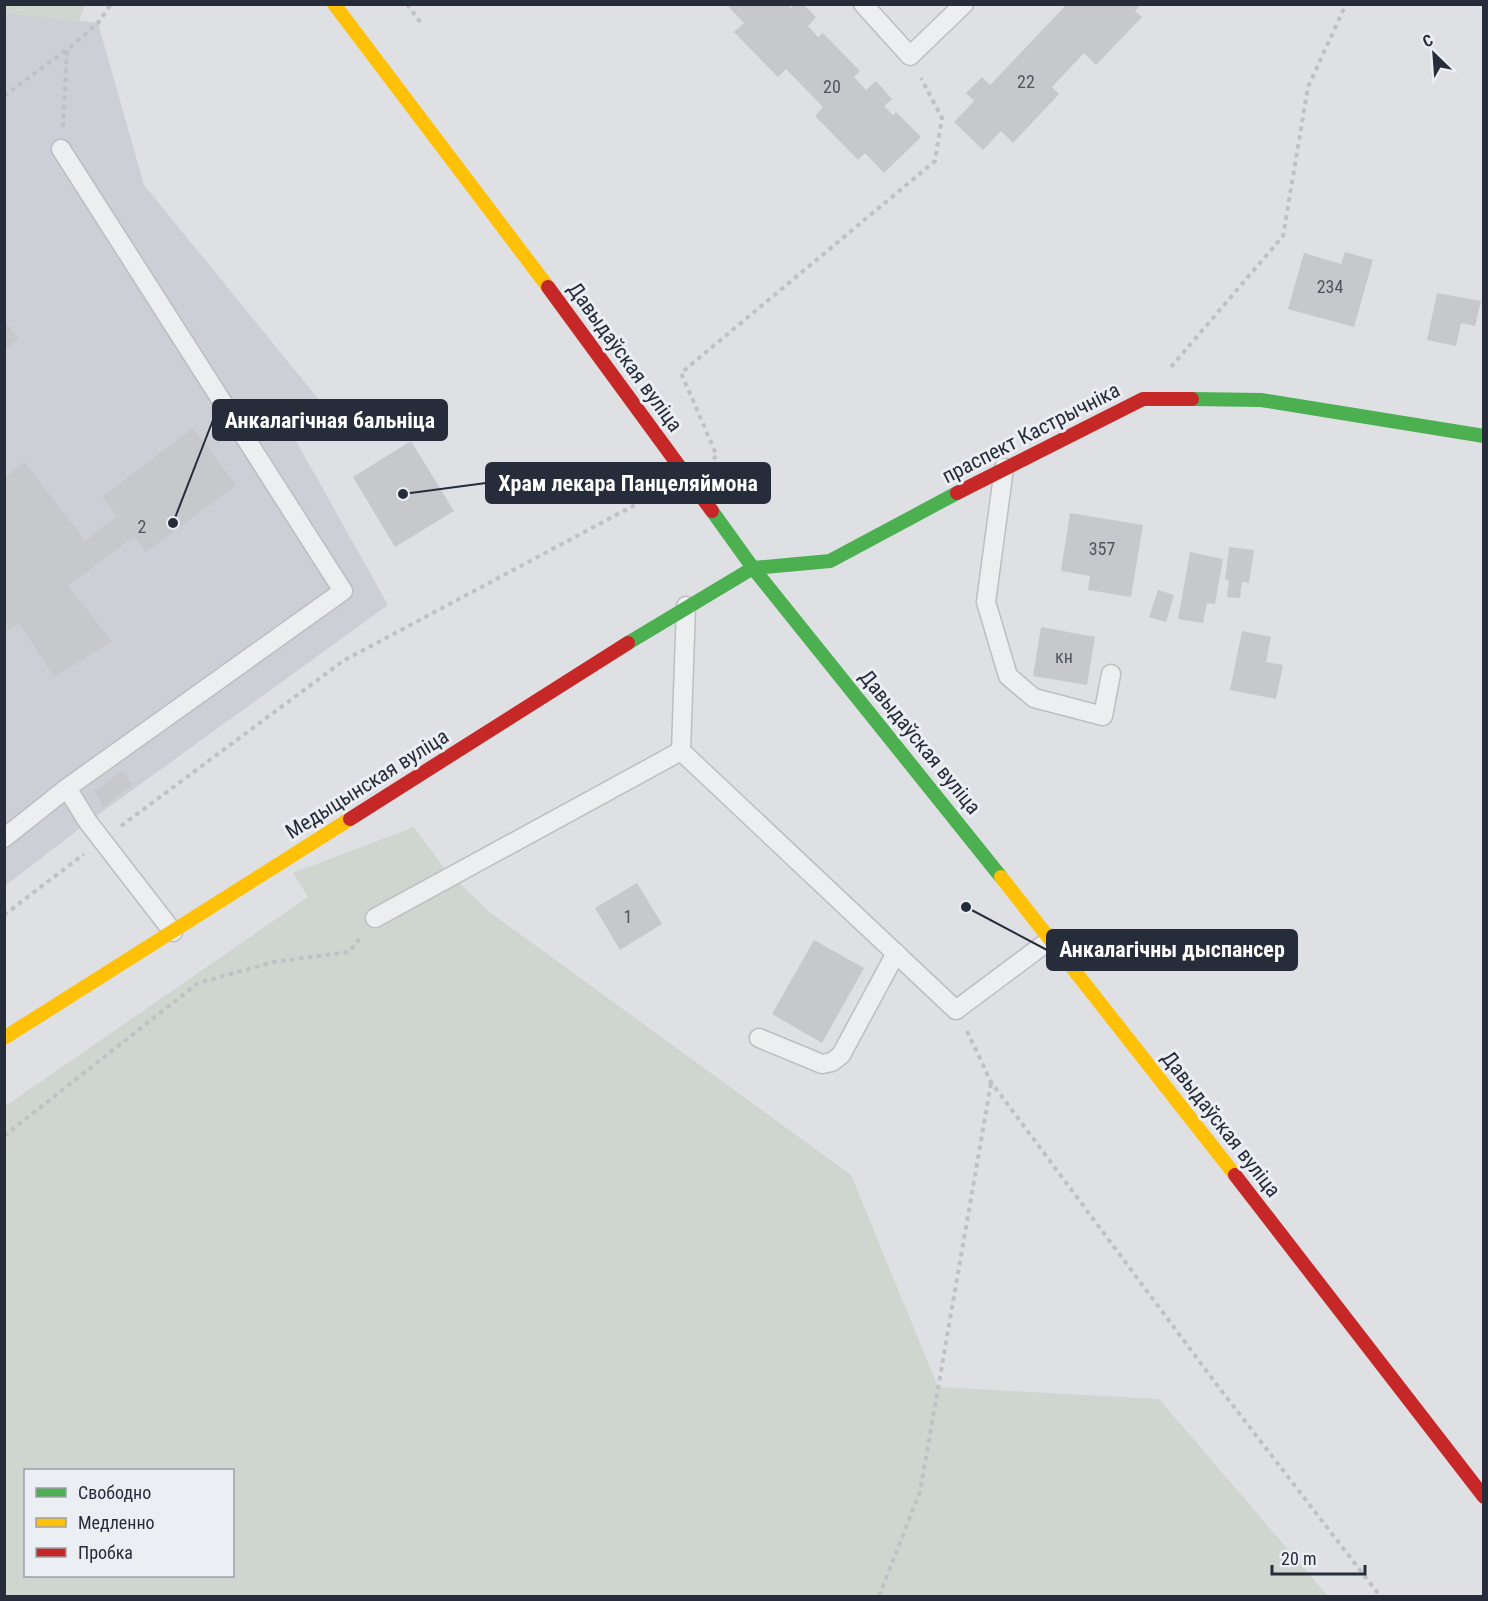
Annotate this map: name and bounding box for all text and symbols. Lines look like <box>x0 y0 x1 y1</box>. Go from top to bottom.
north arrow <box>1404 24 1464 84</box>
text: С <box>1420 30 1436 51</box>
house number: 22 <box>1017 71 1035 92</box>
house number: 20 <box>823 76 841 97</box>
house number: 234 <box>1317 276 1343 297</box>
street label: Давыдаўская вуліца <box>563 278 687 436</box>
street label: праспект Кастрычніка <box>938 378 1124 488</box>
callout: Анкалагічная бальніца <box>213 400 447 440</box>
text: Анкалагічная бальніца <box>225 408 435 433</box>
callout: Храм лекара Панцеляймона <box>486 463 770 503</box>
text: Храм лекара Панцеляймона <box>498 471 758 496</box>
house number: 2 <box>138 516 147 537</box>
house number: 357 <box>1089 538 1115 559</box>
house number: кн <box>1055 646 1073 667</box>
street label: Давыдаўская вуліца <box>854 665 986 819</box>
street label: Медыцынская вуліца <box>281 724 453 844</box>
house number: 1 <box>624 906 632 927</box>
callout: Анкалагічны дыспансер <box>1047 930 1297 970</box>
text: Анкалагічны дыспансер <box>1059 937 1285 962</box>
street label: Давыдаўская вуліца <box>1157 1046 1285 1202</box>
legend <box>24 1469 234 1577</box>
text: Свободно <box>78 1482 151 1503</box>
text: Медленно <box>78 1512 155 1533</box>
scale bar <box>1272 1538 1365 1576</box>
text: Пробка <box>78 1542 133 1563</box>
text: 20 m <box>1281 1548 1316 1569</box>

